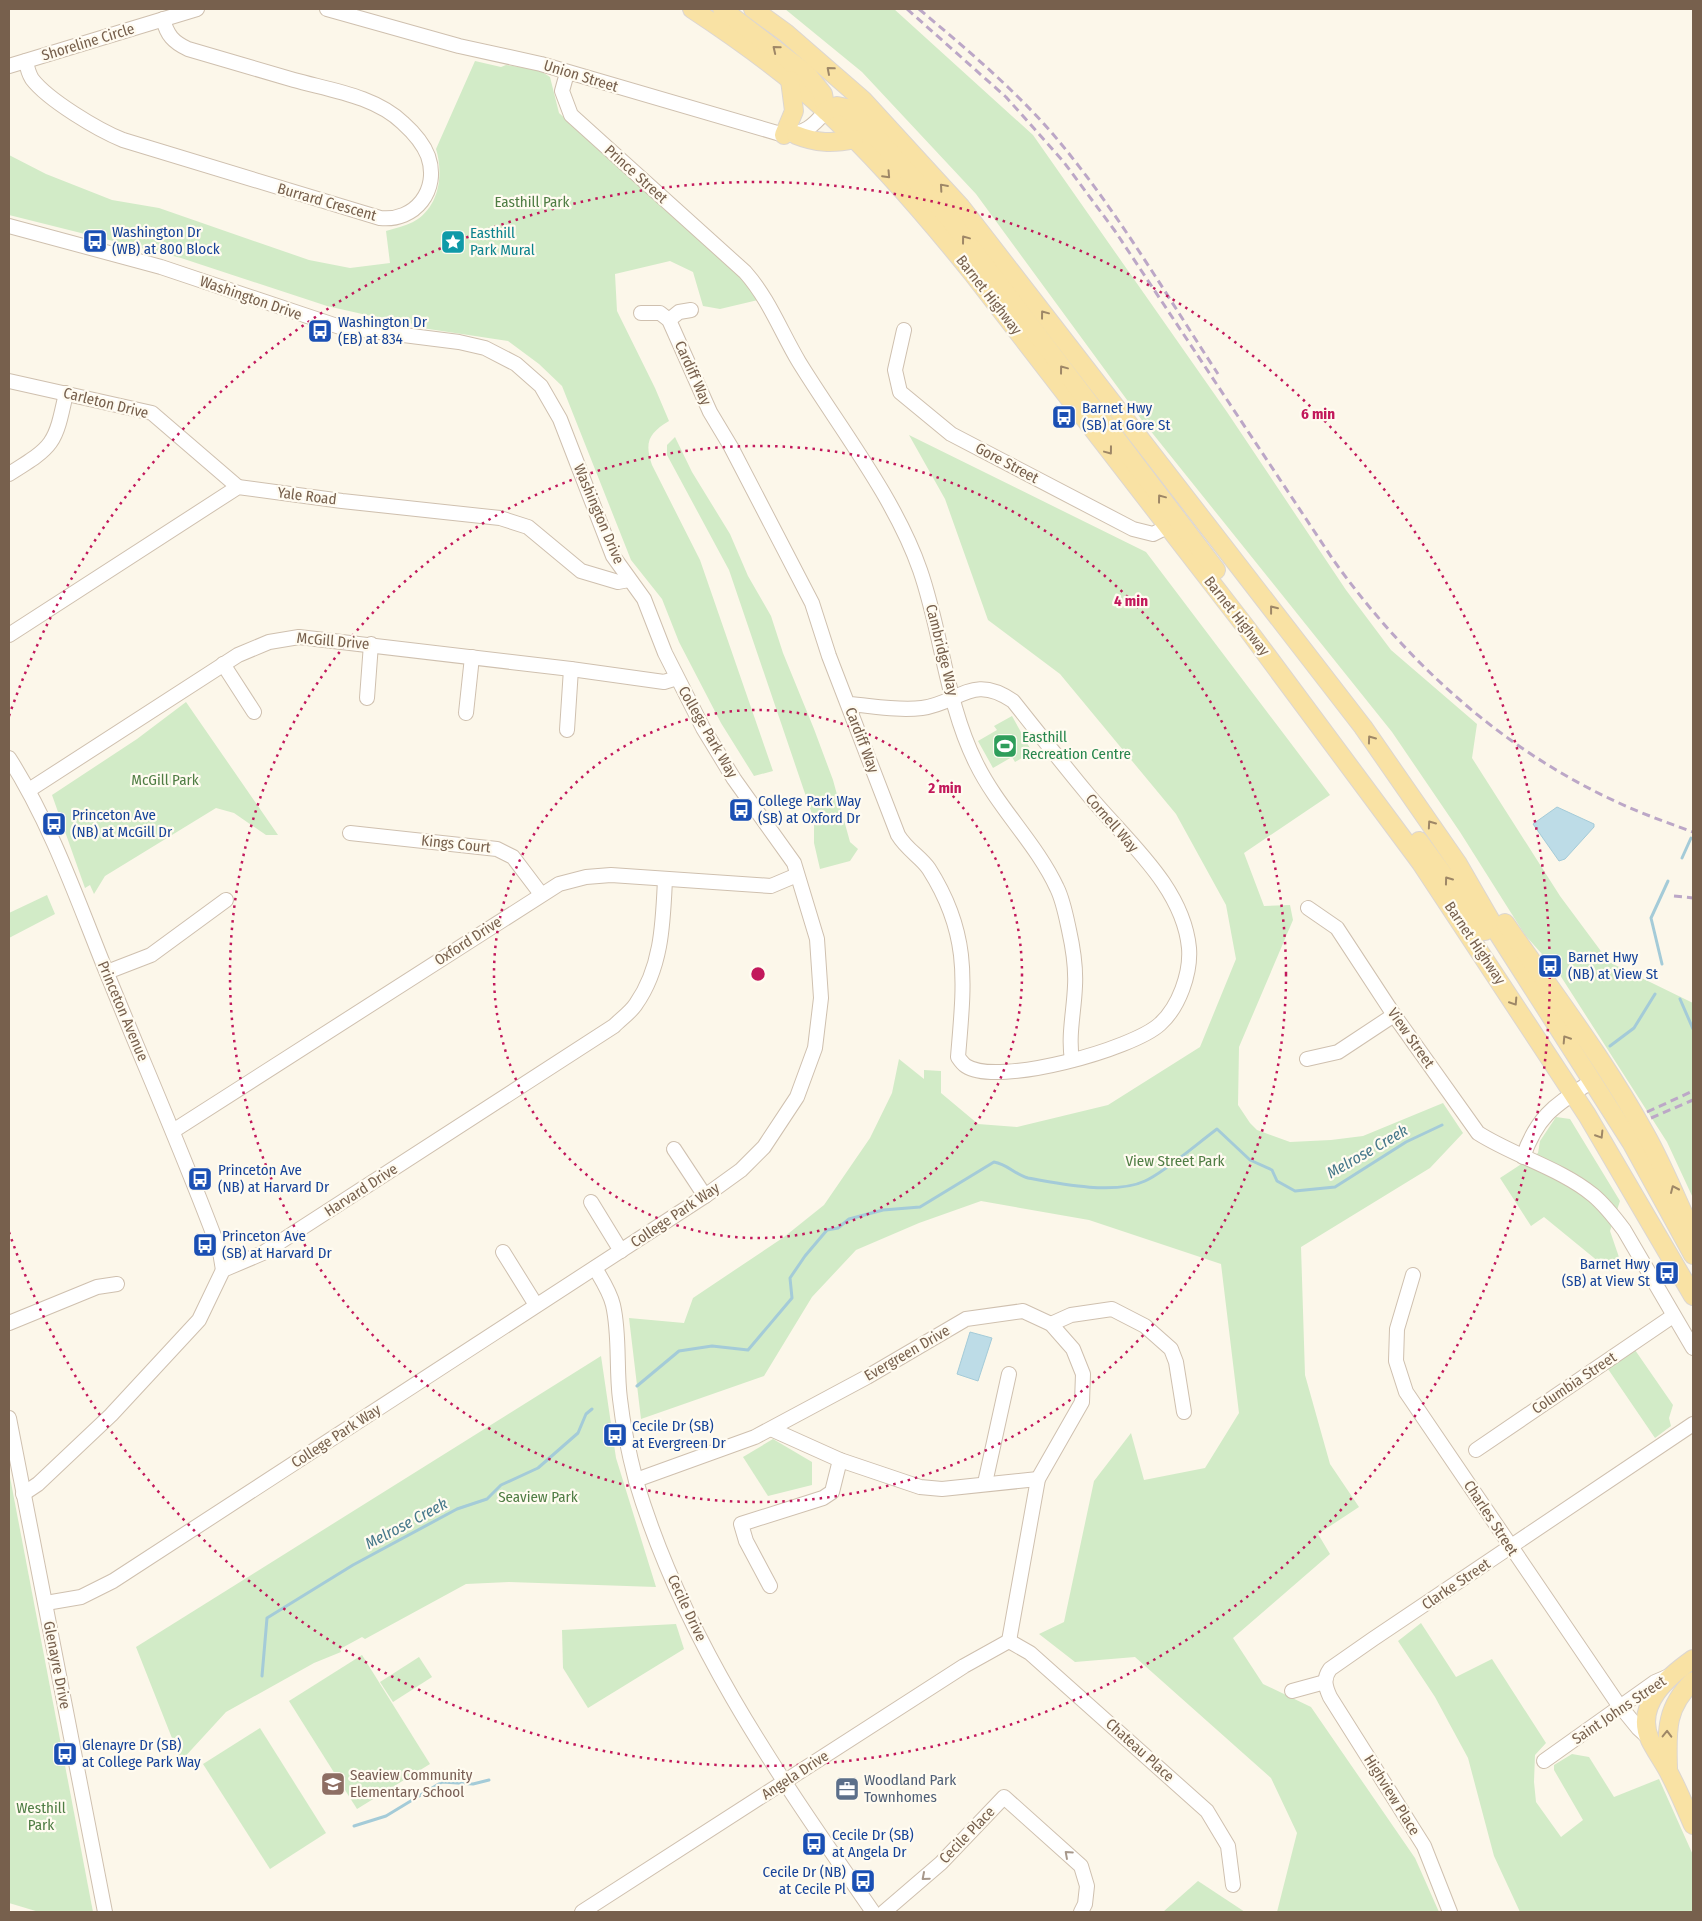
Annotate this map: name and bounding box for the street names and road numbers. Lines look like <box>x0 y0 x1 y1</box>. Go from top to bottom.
street label: Shoreline Circle <box>39 19 137 65</box>
street label: Union Street <box>542 56 620 96</box>
street label: Prince Street <box>601 141 671 207</box>
street label: Burrard Crescent <box>275 179 379 225</box>
street label: Barnet Highway <box>952 252 1026 339</box>
street label: Washington Drive <box>198 272 304 324</box>
street label: Cardiff Way <box>671 338 715 408</box>
street label: Carleton Drive <box>62 384 150 422</box>
street label: Gore Street <box>972 439 1042 487</box>
street label: Washington Drive <box>570 461 628 567</box>
street label: Yale Road <box>276 483 338 509</box>
street label: Barnet Highway <box>1200 573 1274 660</box>
street label: Cambridge Way <box>922 602 962 698</box>
street label: McGill Drive <box>296 629 370 653</box>
street label: College Park Way <box>674 683 742 781</box>
street label: Cardiff Way <box>841 705 883 776</box>
street label: Cornell Way <box>1082 790 1143 856</box>
street label: Kings Court <box>420 831 492 857</box>
street label: Barnet Highway <box>1441 898 1509 988</box>
street label: Oxford Drive <box>431 913 505 969</box>
street label: Princeton Avenue <box>94 958 152 1064</box>
street label: View Street <box>1384 1005 1438 1072</box>
street label: Harvard Drive <box>321 1160 401 1220</box>
street label: College Park Way <box>627 1179 723 1251</box>
street label: Evergreen Drive <box>861 1321 953 1385</box>
street label: Columbia Street <box>1528 1348 1620 1418</box>
street label: College Park Way <box>288 1400 384 1472</box>
street label: Charles Street <box>1460 1477 1522 1559</box>
street label: Clarke Street <box>1418 1555 1494 1613</box>
street label: Cecile Drive <box>664 1572 710 1644</box>
street label: Glenayre Drive <box>40 1620 74 1710</box>
street label: Saint Johns Street <box>1569 1672 1670 1748</box>
street label: Chateau Place <box>1102 1715 1178 1785</box>
street label: Angela Drive <box>758 1747 832 1803</box>
street label: Highview Place <box>1360 1751 1424 1839</box>
street label: Cecile Place <box>935 1803 999 1867</box>

